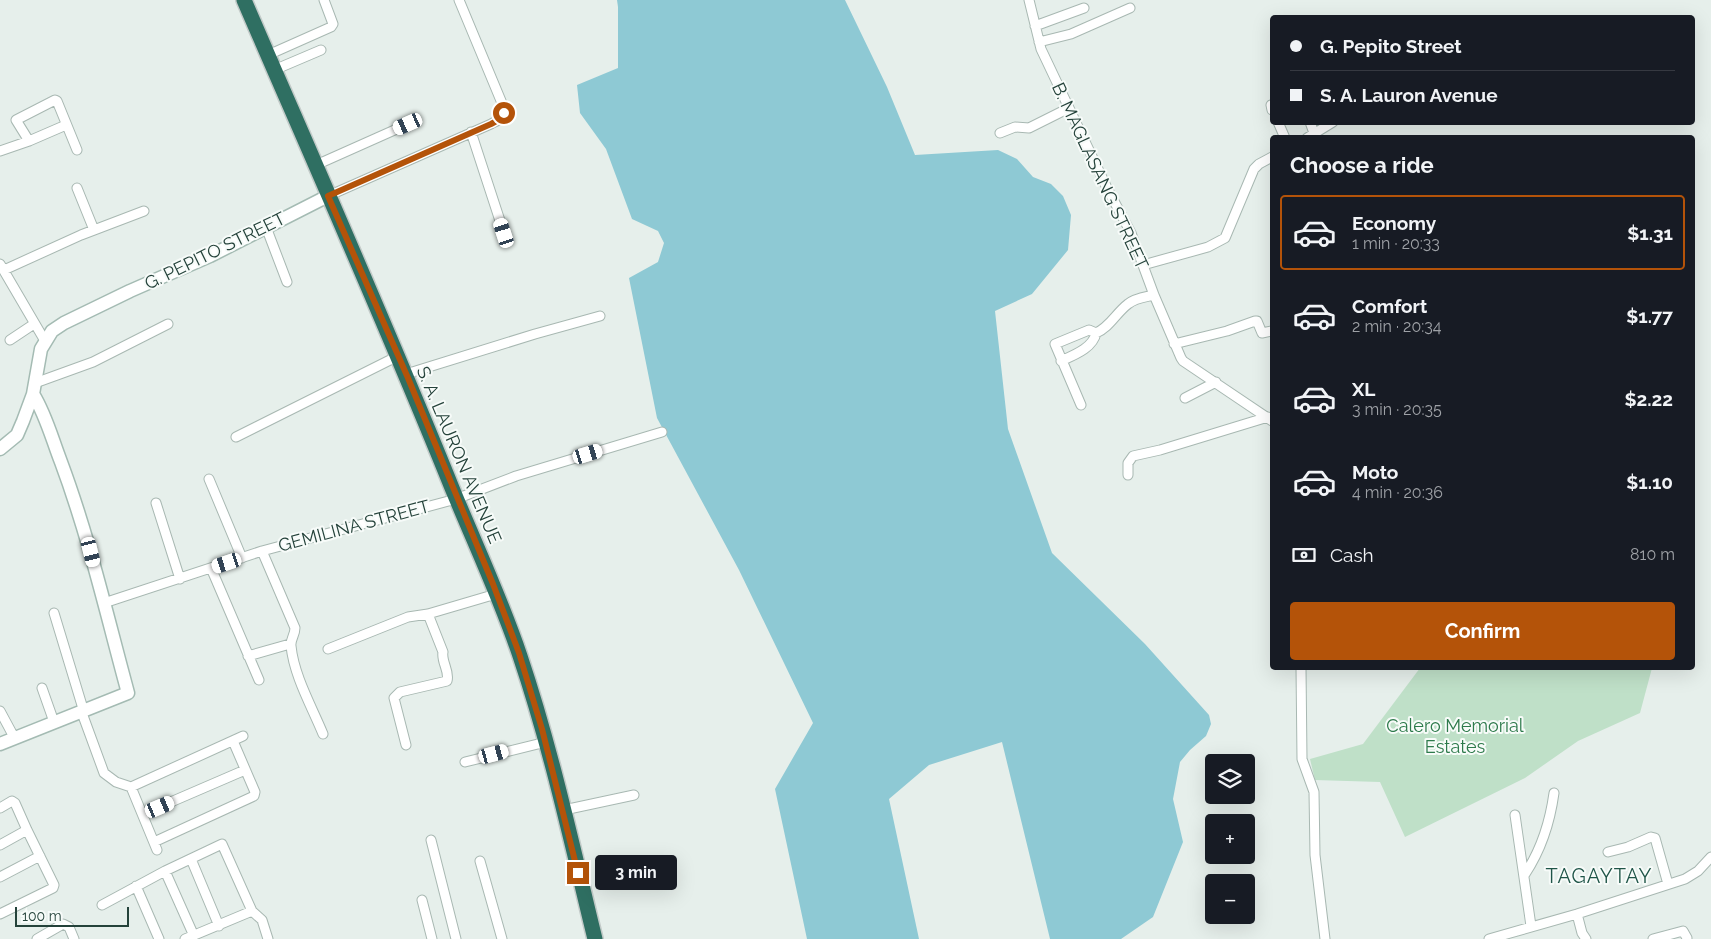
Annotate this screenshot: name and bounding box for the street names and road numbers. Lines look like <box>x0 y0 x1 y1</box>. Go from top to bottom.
street label: B. MAGLASANG STREET <box>1048 79 1153 273</box>
street label: G. PEPITO STREET <box>141 207 289 294</box>
street label: S. A. LAURON AVENUE <box>413 363 506 546</box>
street label: GEMILINA STREET <box>276 495 432 556</box>

